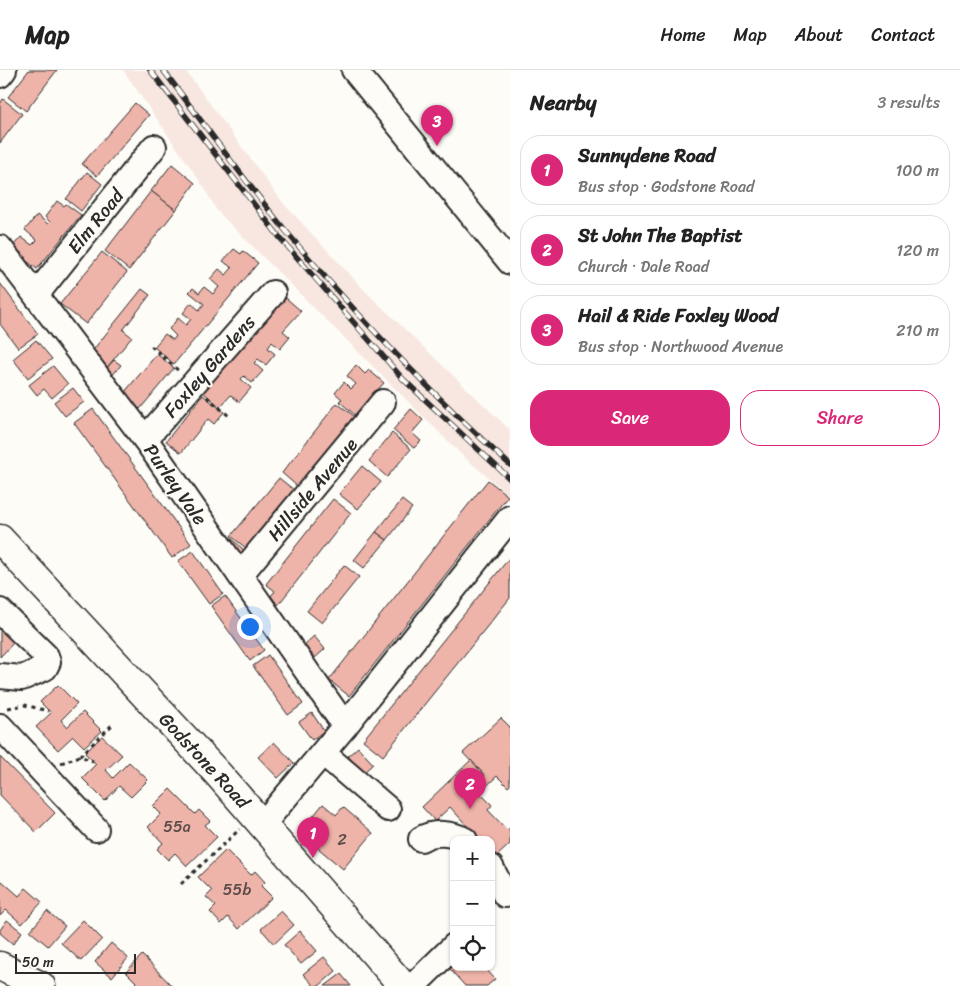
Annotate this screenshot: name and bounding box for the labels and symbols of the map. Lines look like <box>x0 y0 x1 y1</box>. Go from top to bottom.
pin: 3 <box>421 105 453 146</box>
street label: Elm Road <box>59 180 133 261</box>
street label: Foxley Gardens <box>155 307 264 425</box>
street label: Hillside Avenue <box>259 430 366 549</box>
street label: Purley Vale <box>135 436 216 532</box>
your location <box>237 614 263 640</box>
street label: Godstone Road <box>151 704 259 817</box>
pin: 2 <box>454 768 486 809</box>
house number: 55a <box>163 812 191 841</box>
pin: 1 <box>297 817 329 858</box>
house number: 2 <box>337 825 347 854</box>
house number: 55b <box>223 875 251 904</box>
scale bar <box>15 951 136 974</box>

